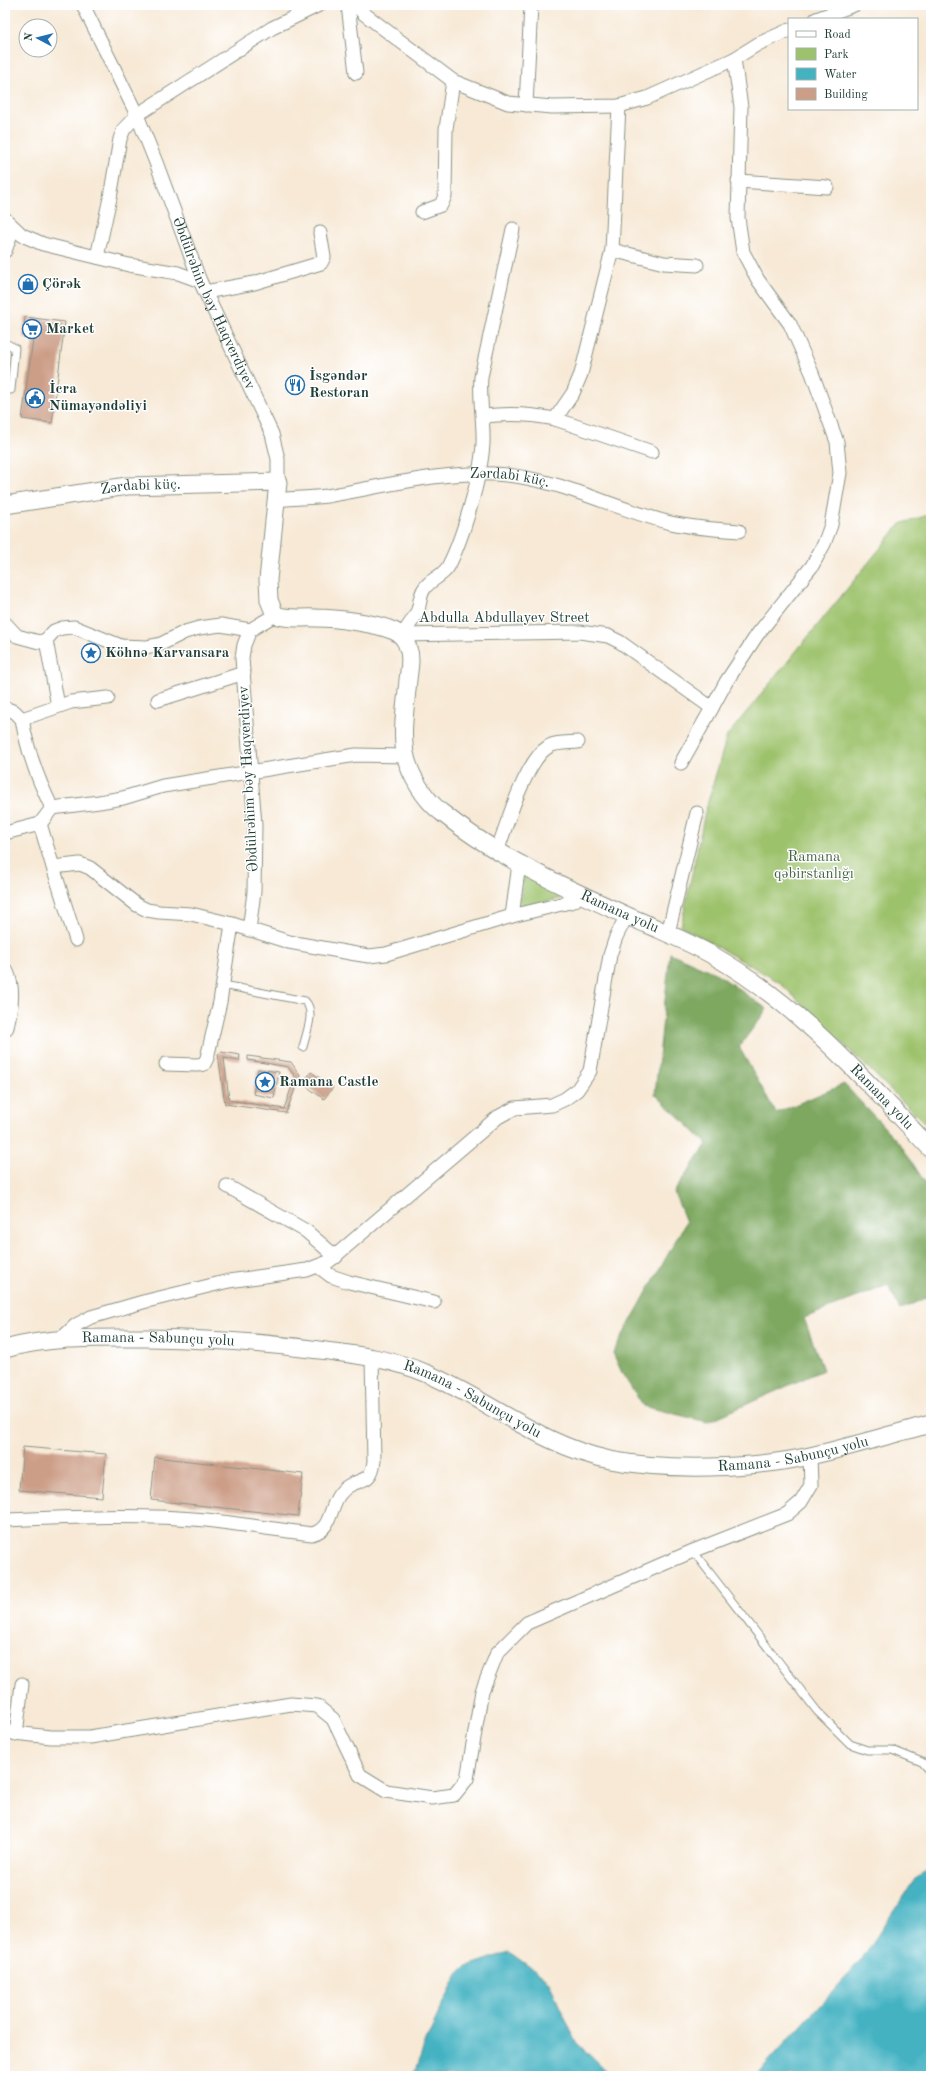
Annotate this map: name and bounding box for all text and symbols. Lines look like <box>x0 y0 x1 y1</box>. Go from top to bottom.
north arrow <box>18 18 58 58</box>
legend <box>788 18 918 110</box>
text: Road <box>824 29 851 41</box>
text: N <box>24 32 36 42</box>
text: Park <box>824 49 849 61</box>
text: Water <box>824 69 857 81</box>
text: Building <box>824 89 868 101</box>
street label: Əbdülrəhim bəy Haqverdiyev <box>169 215 258 392</box>
shop icon: Çörək <box>17 273 39 295</box>
place label: Çörək <box>42 277 82 292</box>
supermarket icon: Market <box>21 318 43 340</box>
place label: Market <box>46 322 95 337</box>
place label: İsgəndər Restoran <box>309 367 369 401</box>
restaurant icon: İsgəndər Restoran <box>284 374 306 396</box>
place label: İcra Nümayəndəliyi <box>49 380 147 414</box>
public building icon: İcra Nümayəndəliyi <box>24 387 46 409</box>
street label: Zərdabi küç. <box>470 466 551 491</box>
street label: Zərdabi küç. <box>99 477 181 498</box>
street label: Abdulla Abdullayev Street <box>419 611 589 626</box>
place icon: Köhnə Karvansara <box>80 642 102 664</box>
place label: Köhnə Karvansara <box>105 646 230 661</box>
street label: Əbdülrəhim bəy Haqverdiyev <box>237 685 261 873</box>
park label: Ramana qəbirstanlığı <box>774 850 854 882</box>
street label: Ramana yolu <box>578 888 661 936</box>
street label: Ramana yolu <box>847 1062 916 1133</box>
place icon: Ramana Castle <box>254 1071 276 1093</box>
place label: Ramana Castle <box>279 1075 378 1090</box>
street label: Ramana - Sabunçu yolu <box>81 1330 235 1349</box>
street label: Ramana - Sabunçu yolu <box>401 1358 543 1441</box>
street label: Ramana - Sabunçu yolu <box>717 1434 870 1474</box>

